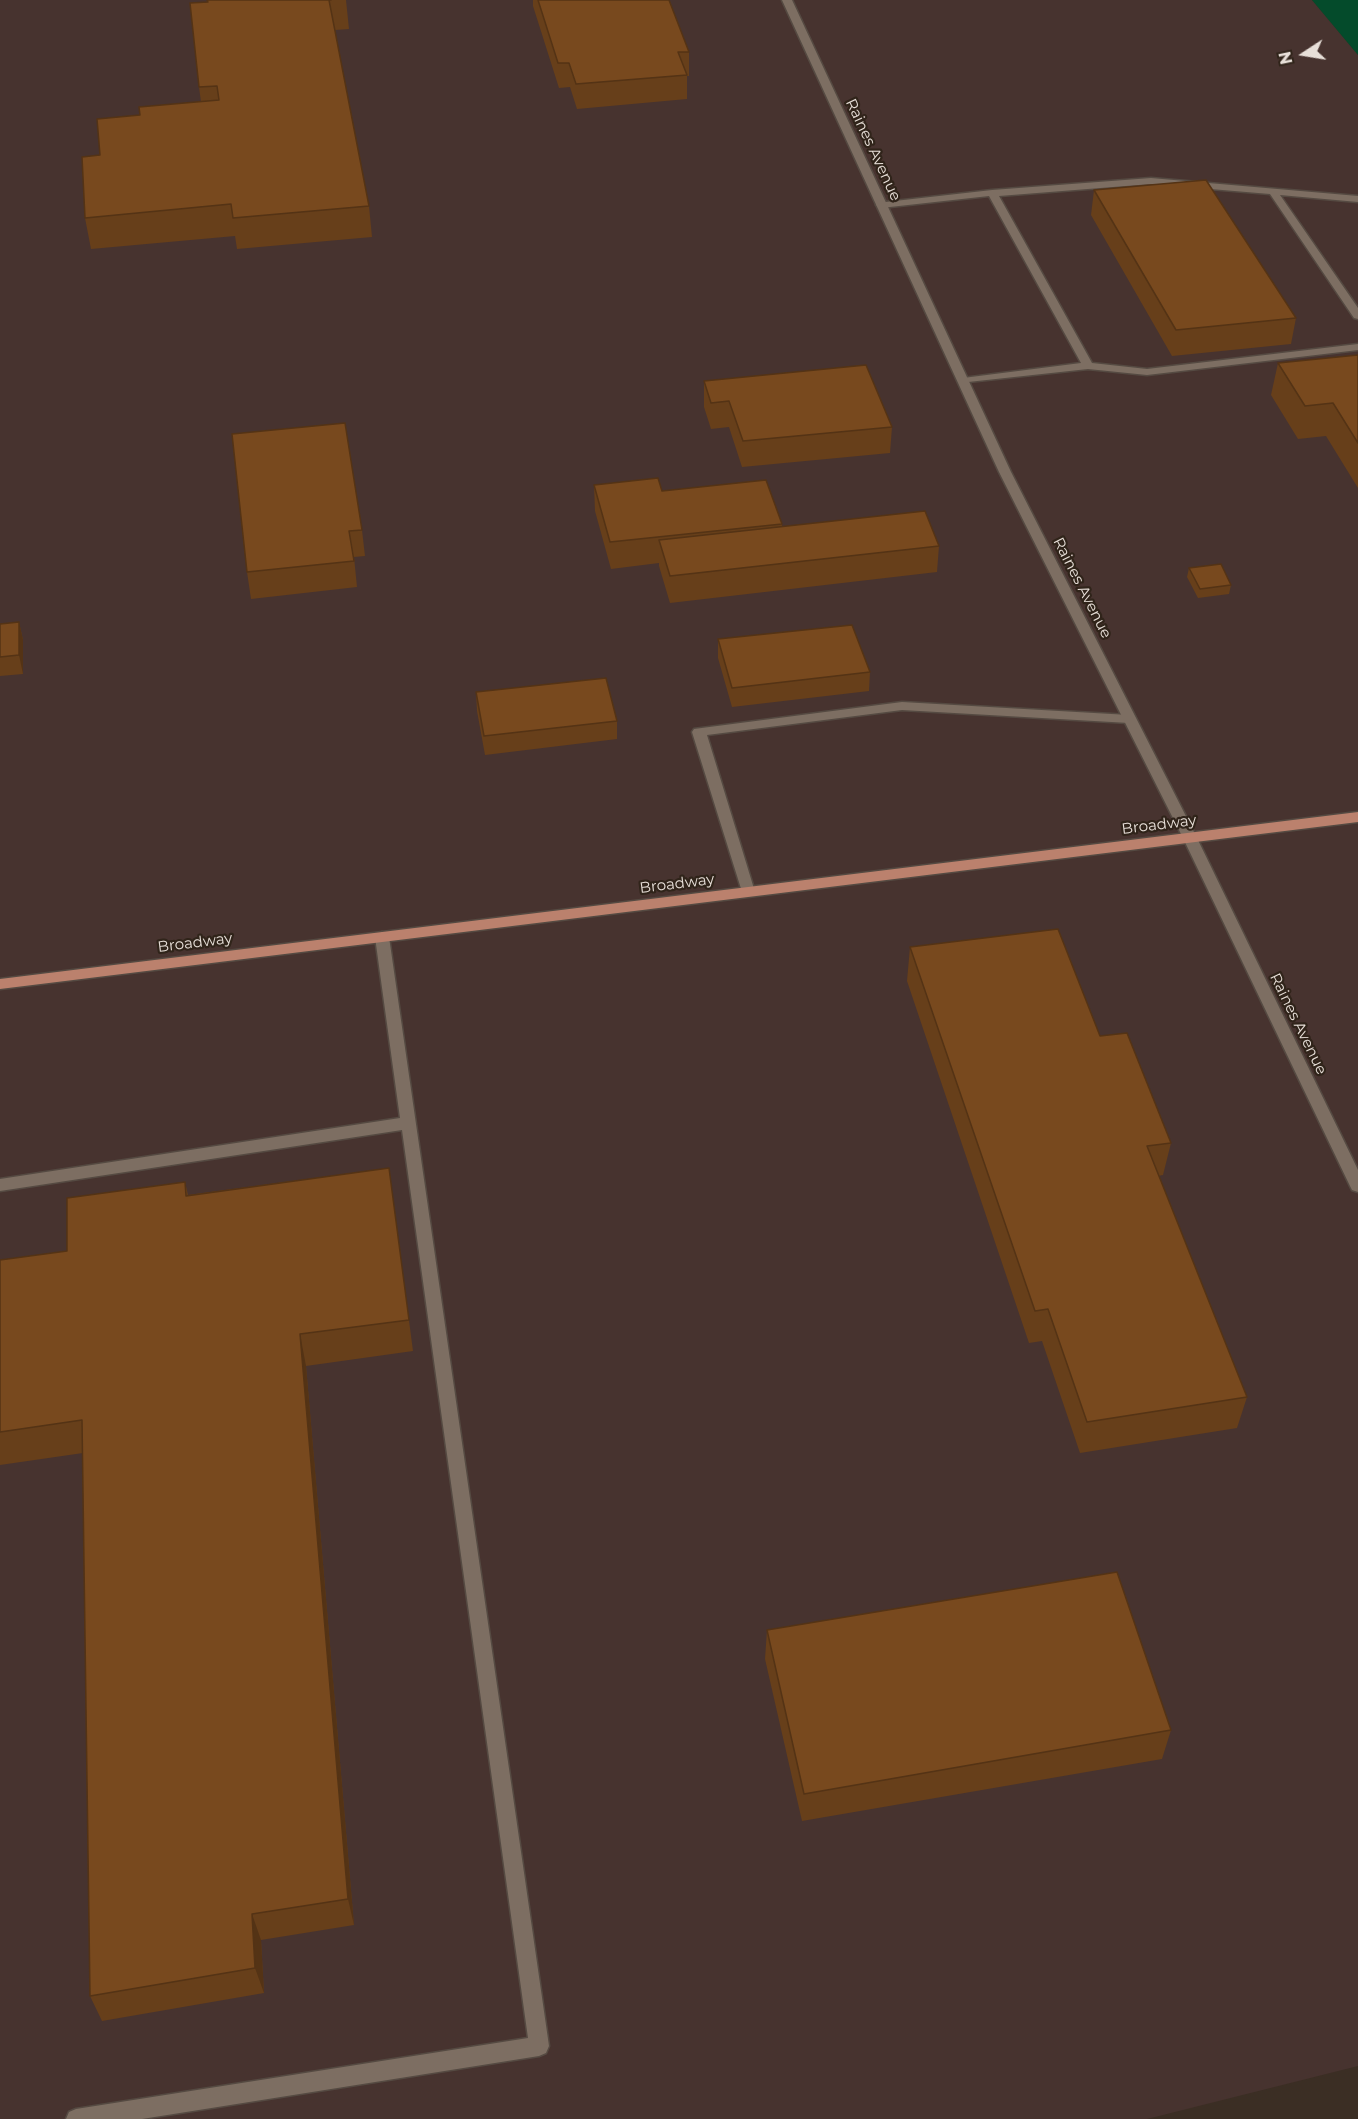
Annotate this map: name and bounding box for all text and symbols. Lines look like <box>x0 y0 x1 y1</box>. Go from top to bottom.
north arrow <box>1274 24 1334 84</box>
text: N <box>1275 50 1297 66</box>
street label: Raines Avenue <box>841 96 905 204</box>
street label: Raines Avenue <box>1049 535 1115 641</box>
street label: Broadway <box>1121 811 1197 839</box>
street label: Broadway <box>639 870 715 898</box>
street label: Broadway <box>157 929 233 957</box>
street label: Raines Avenue <box>1266 970 1330 1078</box>

